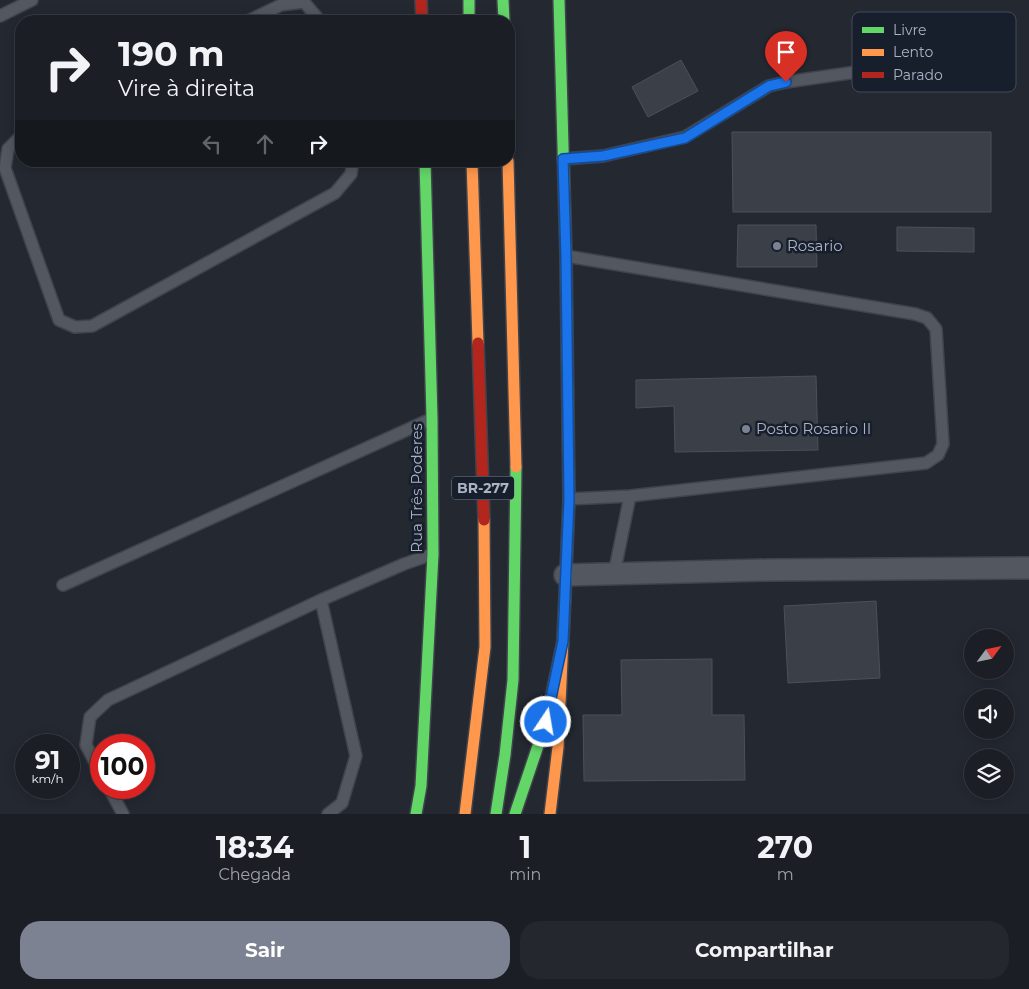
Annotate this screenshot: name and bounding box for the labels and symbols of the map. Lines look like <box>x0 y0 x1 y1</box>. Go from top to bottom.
legend <box>852 12 1016 92</box>
text: Livre <box>893 21 927 39</box>
pin <box>765 31 807 82</box>
text: Lento <box>893 43 933 61</box>
text: Parado <box>893 66 943 84</box>
place label: Rosario <box>787 236 843 255</box>
marker: Rosario <box>771 240 783 252</box>
place label: Posto Rosario II <box>756 419 871 438</box>
street label: Rua Três Poderes <box>407 423 426 553</box>
marker: Posto Rosario II <box>740 423 752 435</box>
road number: BR-277 <box>452 476 514 499</box>
north arrow <box>964 629 1014 679</box>
position arrow <box>519 695 571 747</box>
speed limit sign: 100 <box>90 734 155 799</box>

